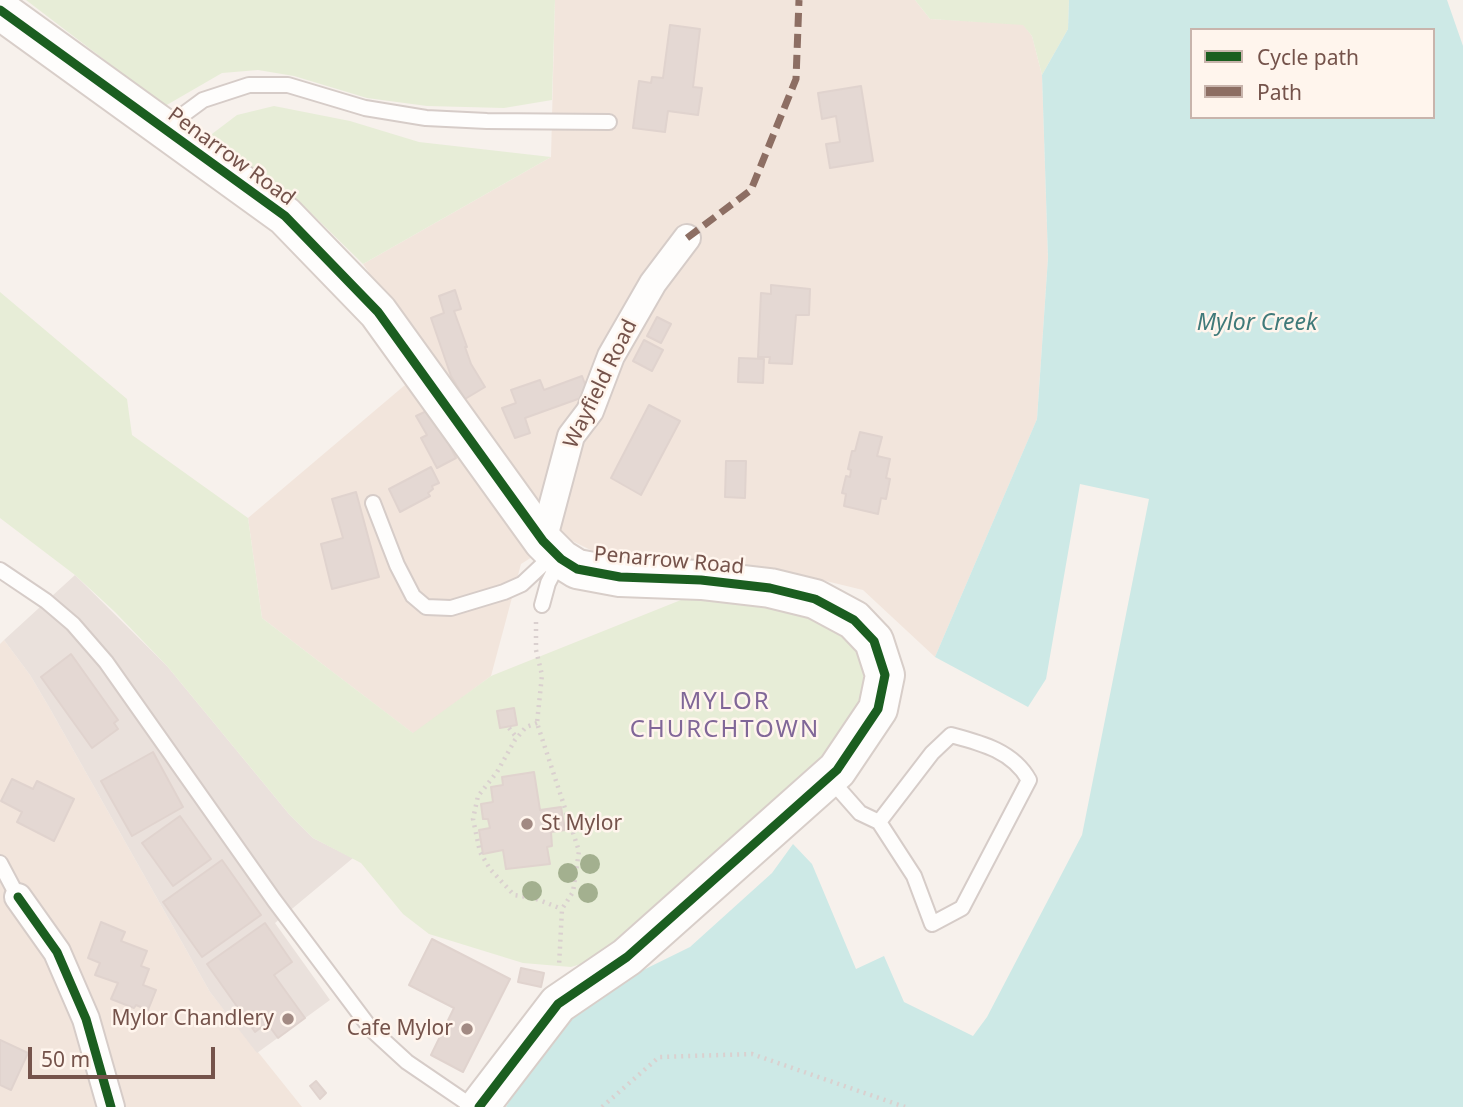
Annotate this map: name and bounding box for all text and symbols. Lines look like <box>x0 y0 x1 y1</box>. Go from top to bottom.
legend <box>1190 28 1435 119</box>
text: Cycle path <box>1257 43 1359 71</box>
text: Path <box>1257 78 1302 106</box>
street label: Penarrow Road <box>163 102 299 212</box>
water label: Mylor Creek <box>1197 309 1317 337</box>
street label: Wayfield Road <box>559 315 643 453</box>
street label: Penarrow Road <box>593 542 745 580</box>
district label: MYLOR CHURCHTOWN <box>631 688 819 744</box>
place label: St Mylor <box>541 811 622 837</box>
marker: St Mylor <box>519 816 535 832</box>
place label: Mylor Chandlery <box>111 1006 274 1032</box>
marker: Mylor Chandlery <box>280 1011 296 1027</box>
place label: Cafe Mylor <box>347 1016 453 1042</box>
marker: Cafe Mylor <box>459 1021 475 1037</box>
scale bar <box>32 1034 219 1078</box>
text: 50 m <box>41 1045 90 1073</box>

